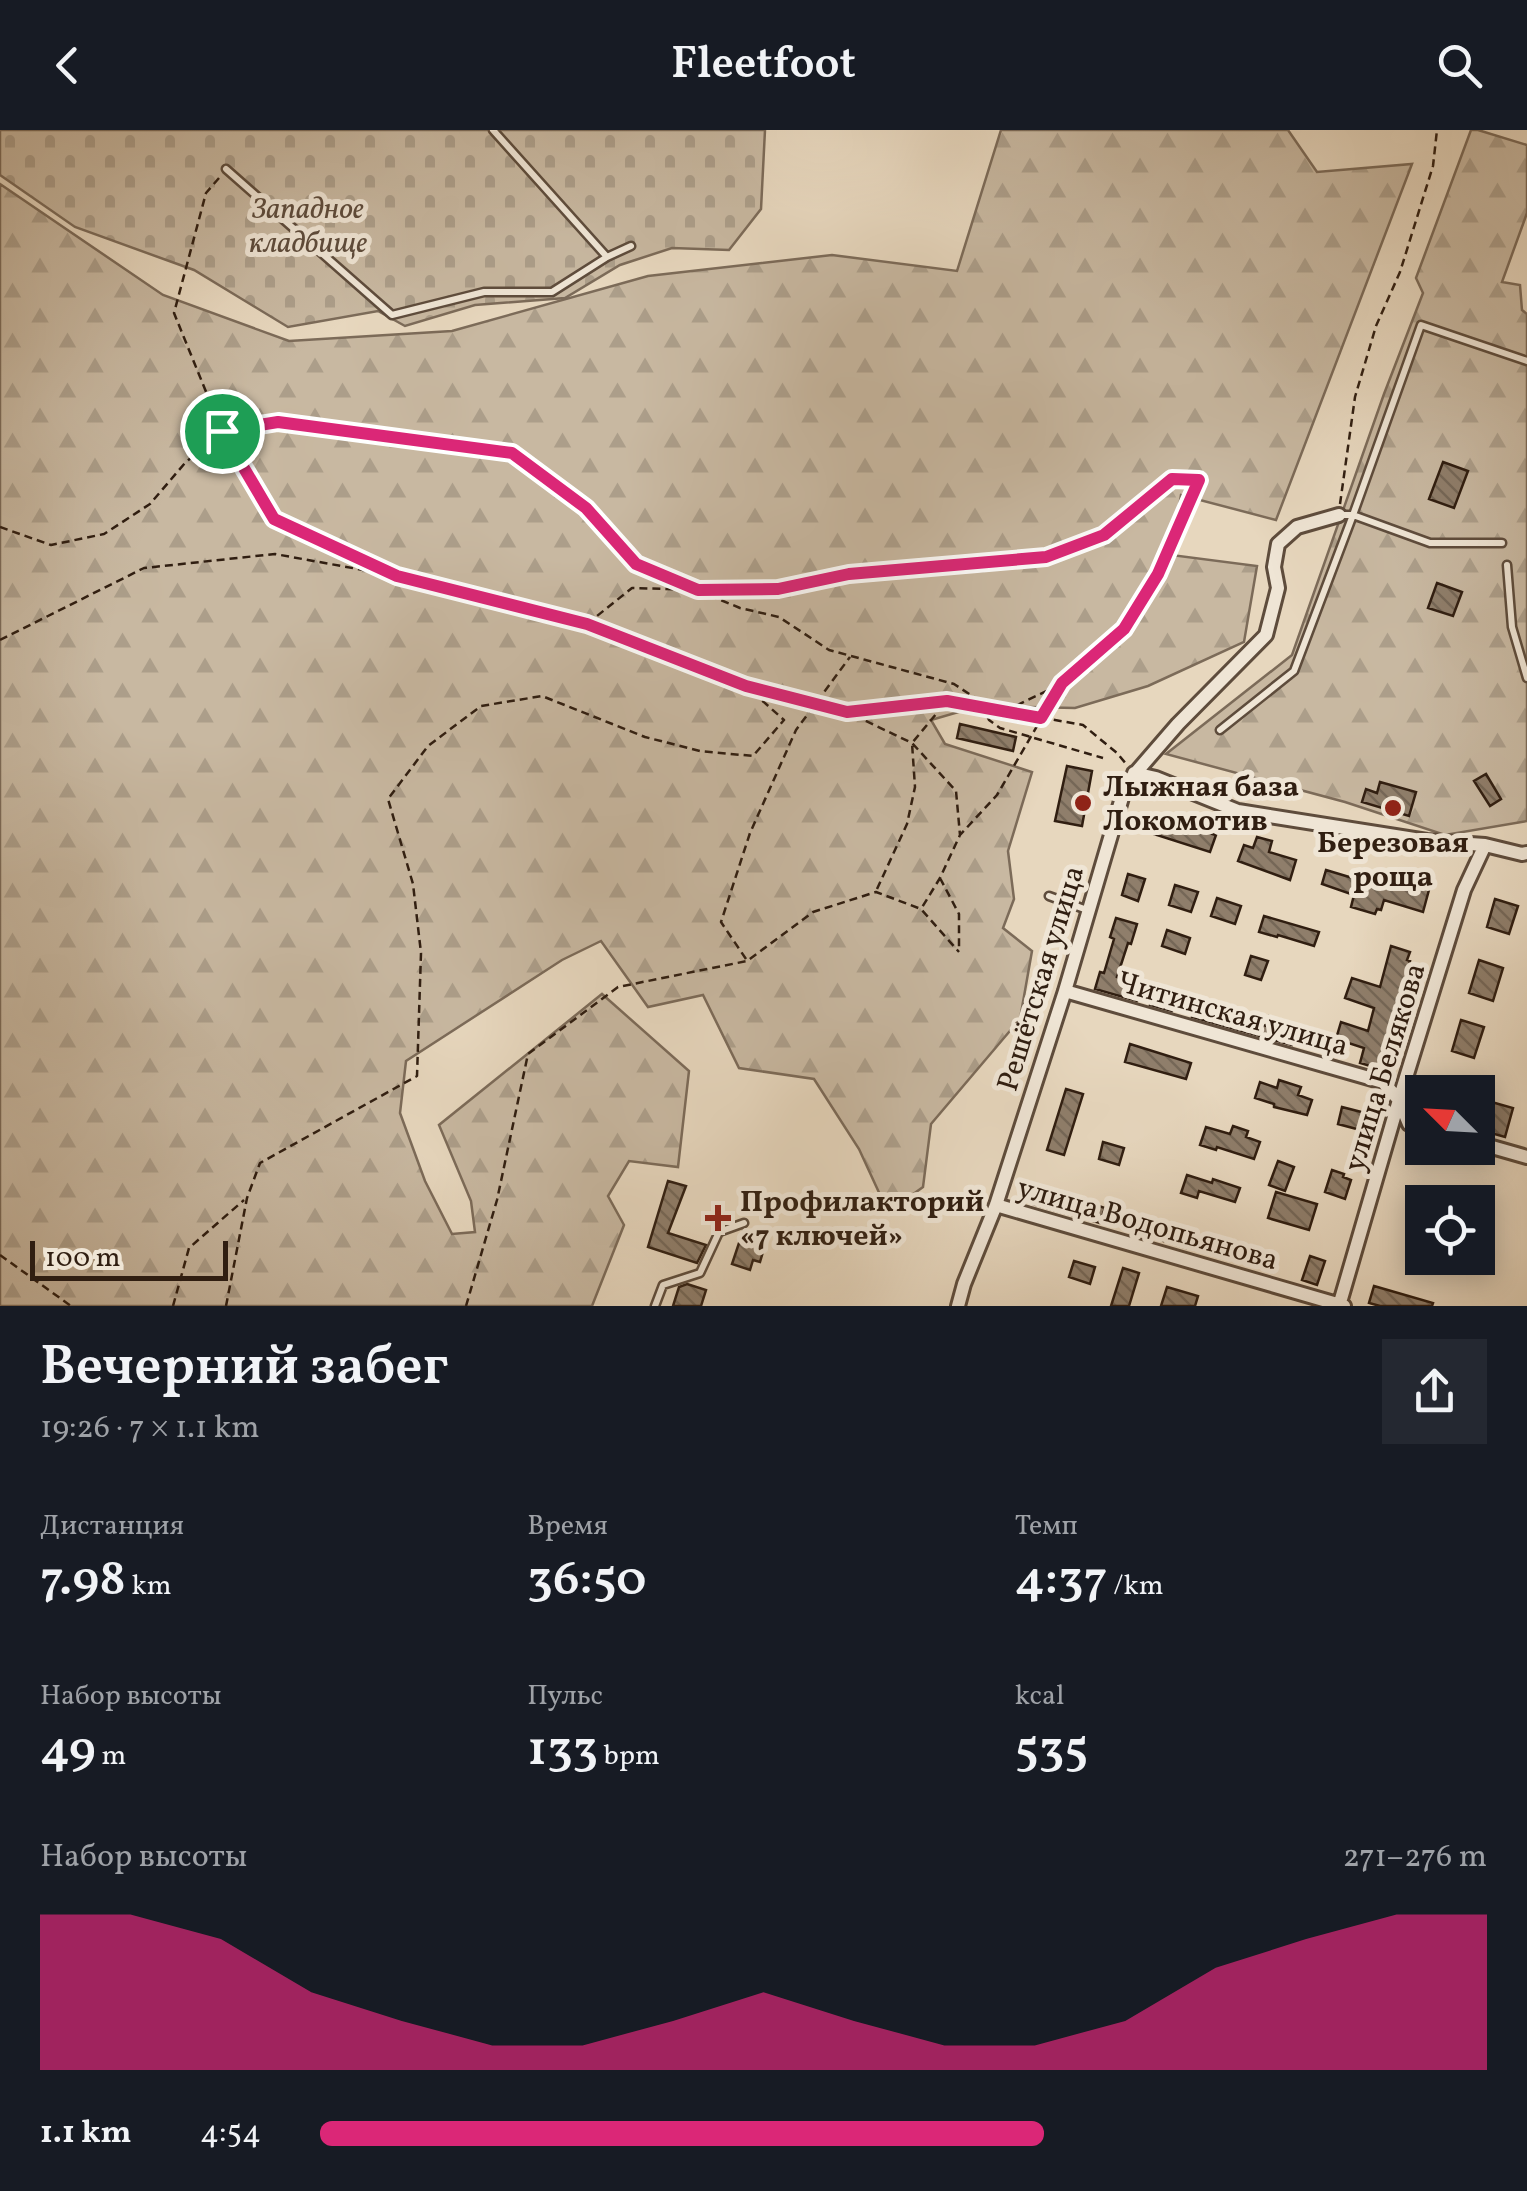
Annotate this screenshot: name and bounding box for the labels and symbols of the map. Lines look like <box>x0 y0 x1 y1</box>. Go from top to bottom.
park label: Западное кладбище <box>249 189 367 265</box>
pin <box>180 389 265 474</box>
place label: Лыжная база Локомотив <box>1103 767 1299 843</box>
marker: Лыжная база Локомотив <box>1072 792 1094 814</box>
marker: Березовая роща <box>1382 797 1404 819</box>
place label: Березовая роща <box>1317 823 1469 899</box>
street label: Решётская улица <box>988 861 1096 1096</box>
street label: улица Белякова <box>1334 958 1438 1177</box>
street label: Читинская улица <box>1112 962 1353 1068</box>
north arrow <box>1405 1075 1495 1165</box>
street label: улица Водопьянова <box>1012 1168 1283 1282</box>
place label: Профилакторий «7 ключей» <box>740 1182 984 1258</box>
marker: Профилакторий «7 ключей» <box>705 1205 731 1231</box>
scale bar <box>30 1236 228 1280</box>

